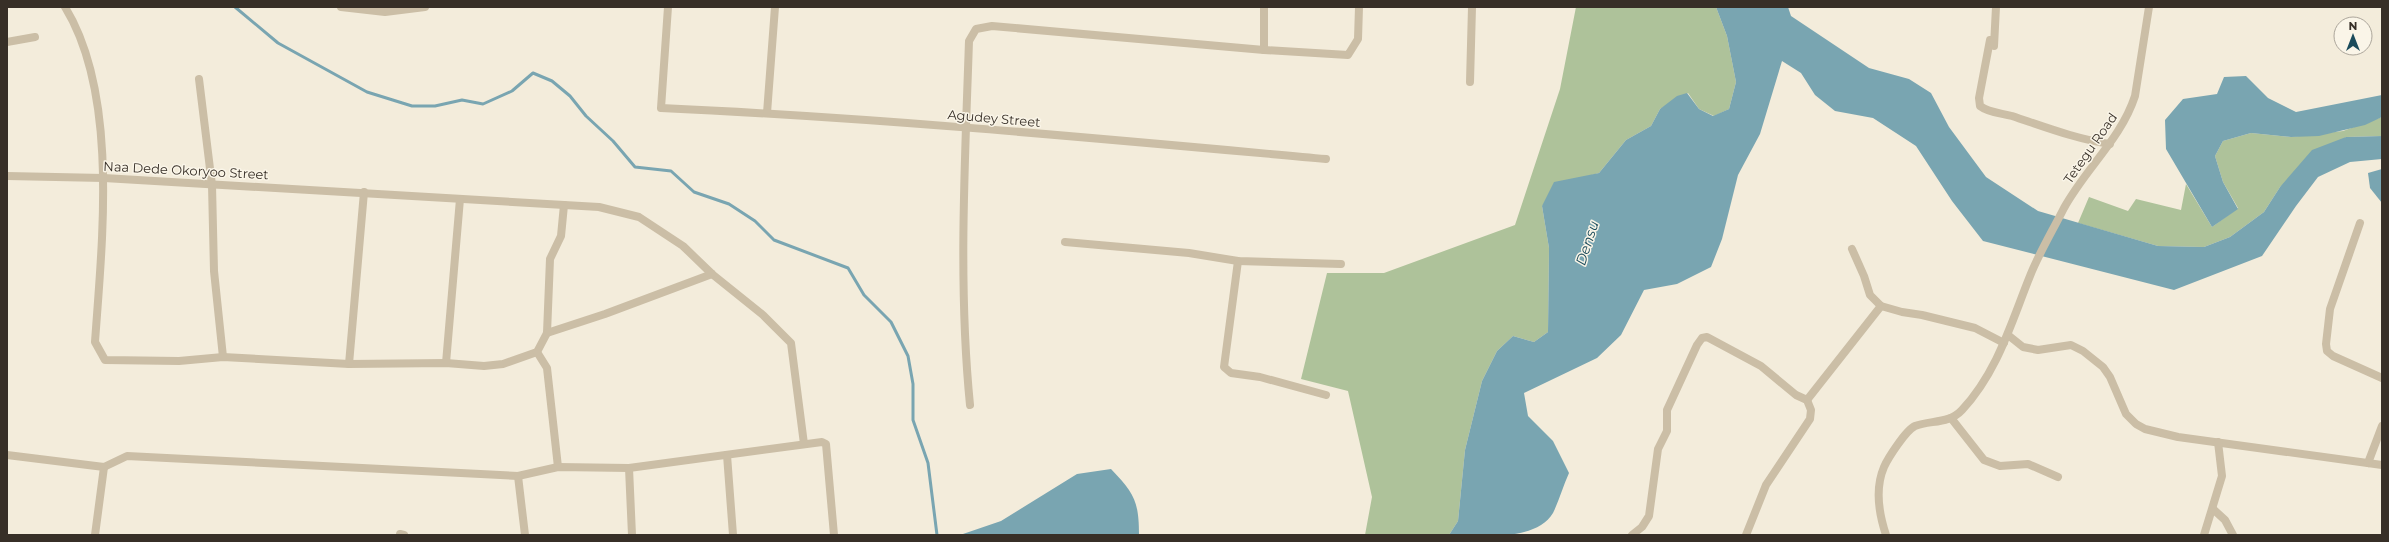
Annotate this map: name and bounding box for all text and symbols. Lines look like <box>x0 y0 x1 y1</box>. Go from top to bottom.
north arrow <box>2333 16 2373 56</box>
text: N <box>2349 19 2357 33</box>
street label: Agudey Street <box>947 106 1041 130</box>
street label: Tetegu Road <box>2060 110 2120 186</box>
street label: Naa Dede Okoryoo Street <box>103 158 269 182</box>
water label: Densu <box>1571 218 1603 268</box>

